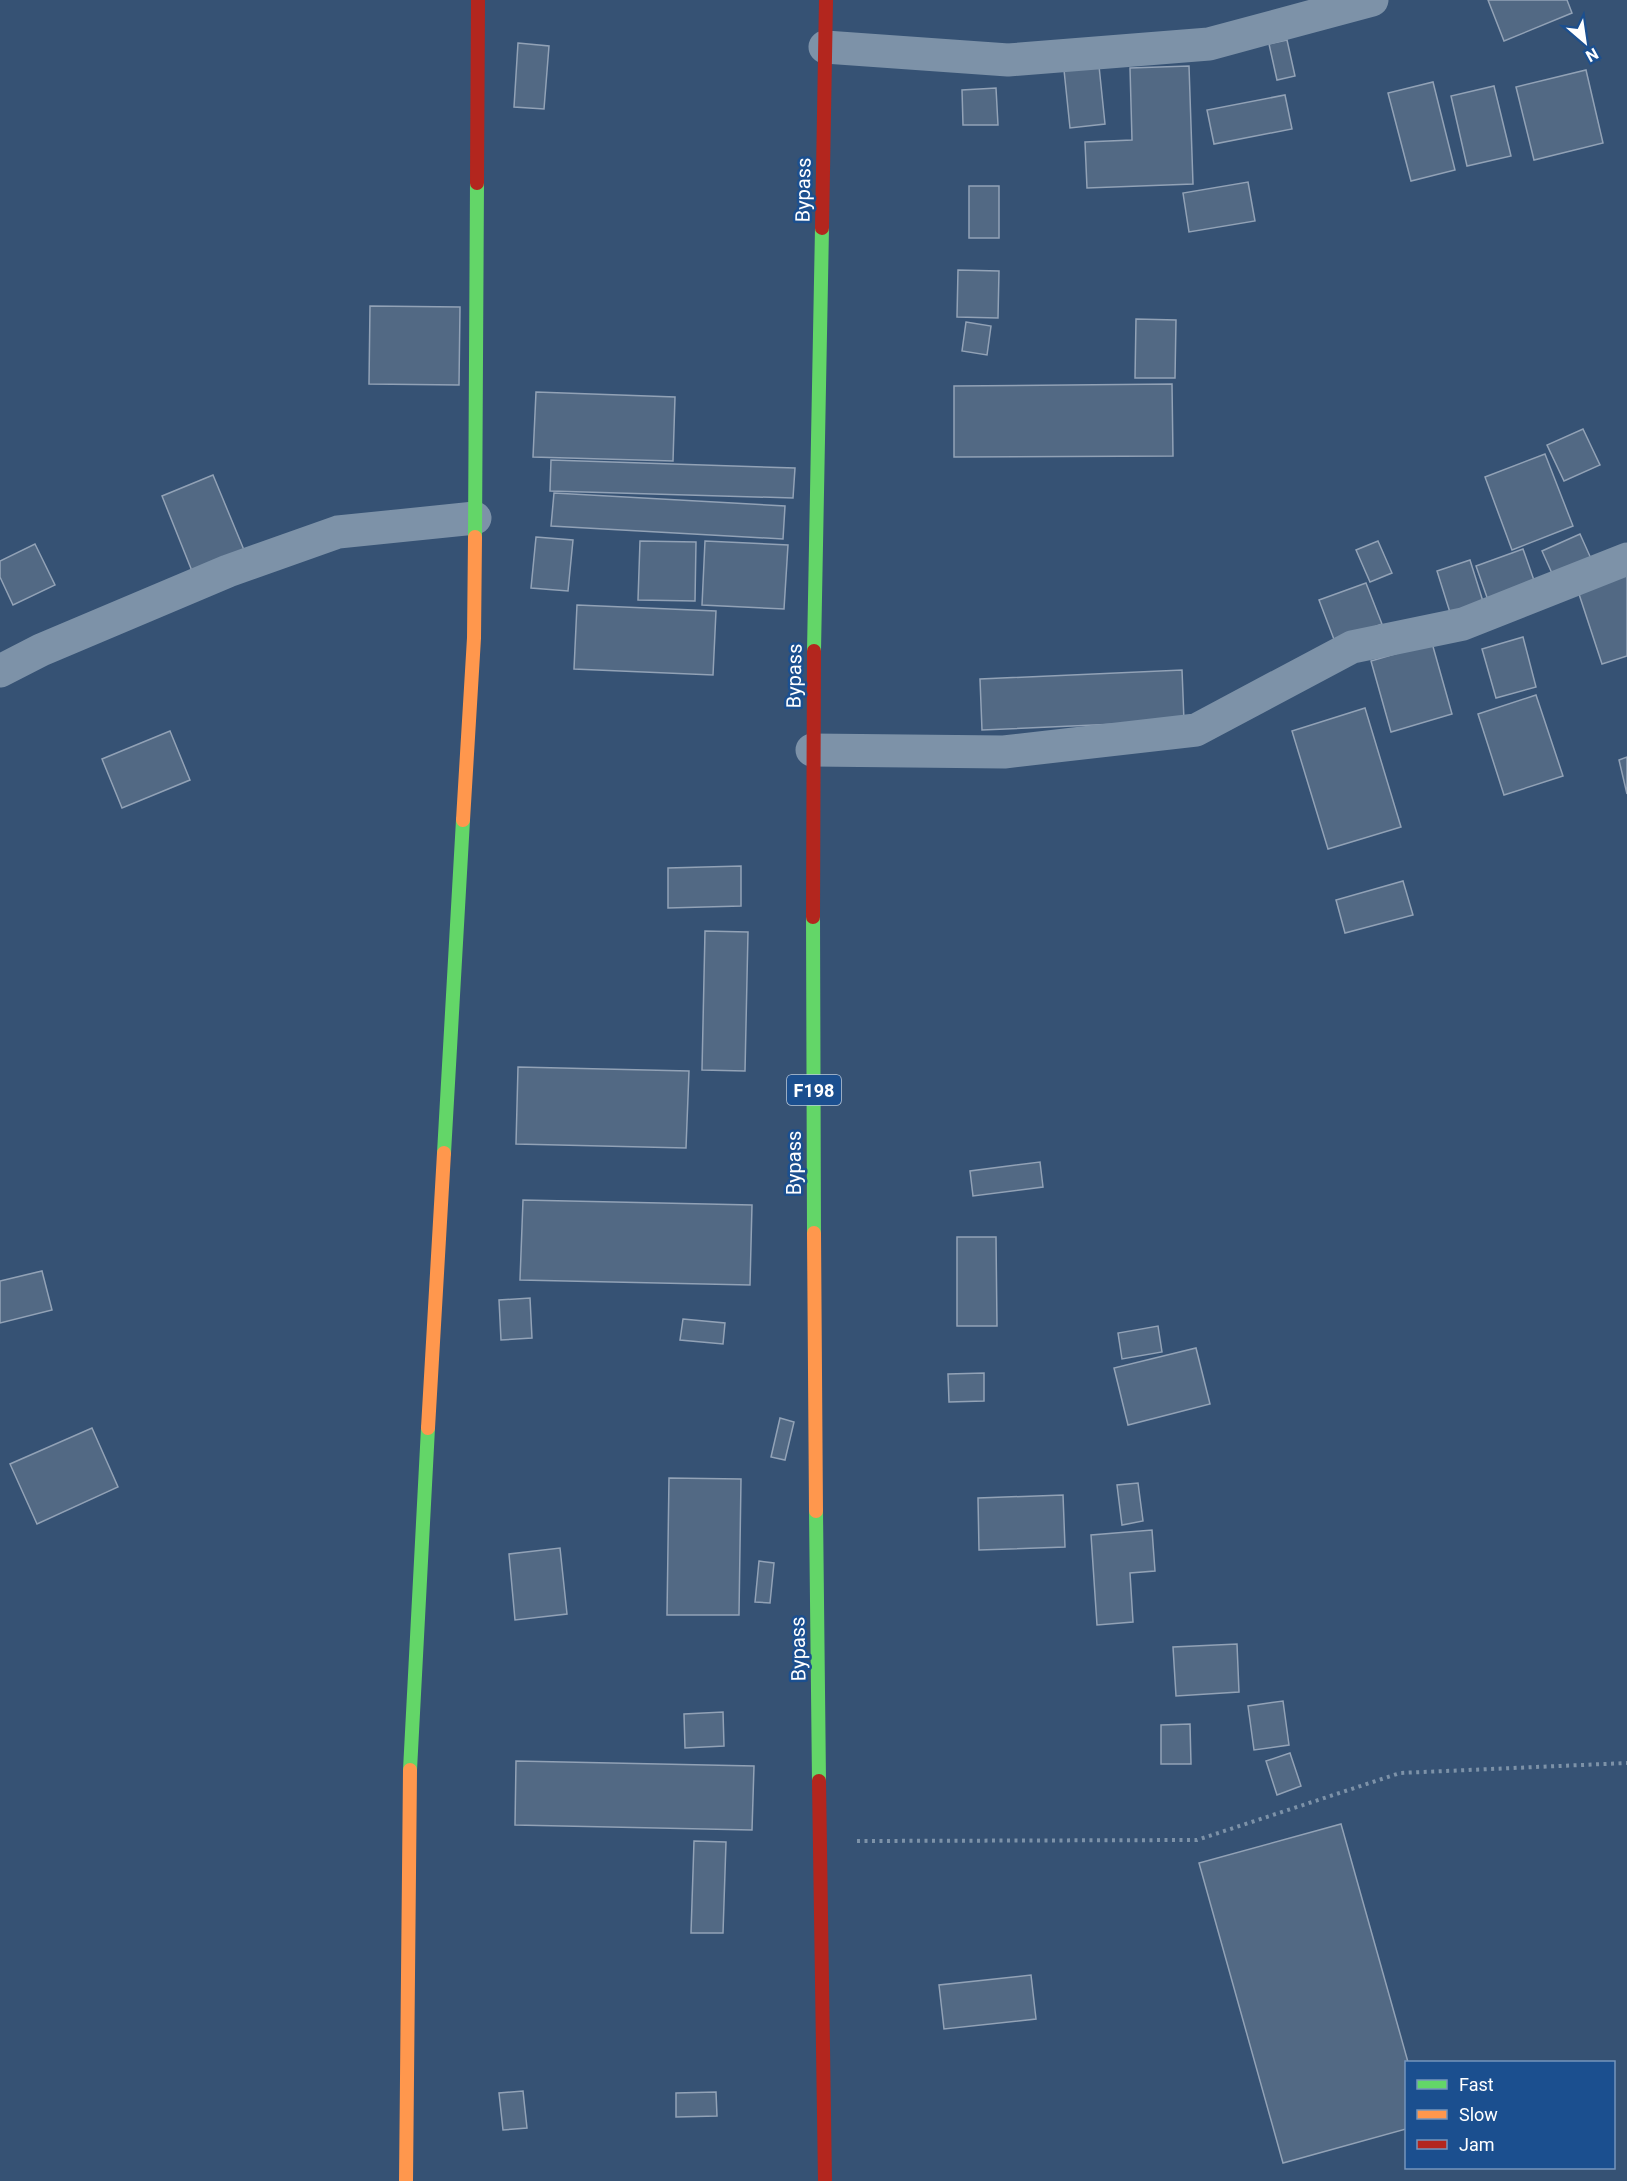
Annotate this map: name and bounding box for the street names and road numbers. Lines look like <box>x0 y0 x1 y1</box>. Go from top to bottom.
street label: Bypass <box>790 157 816 223</box>
street label: Bypass <box>781 643 807 709</box>
road number: F198 <box>787 1075 841 1105</box>
street label: Bypass <box>782 1131 806 1195</box>
street label: Bypass <box>785 1616 811 1682</box>

